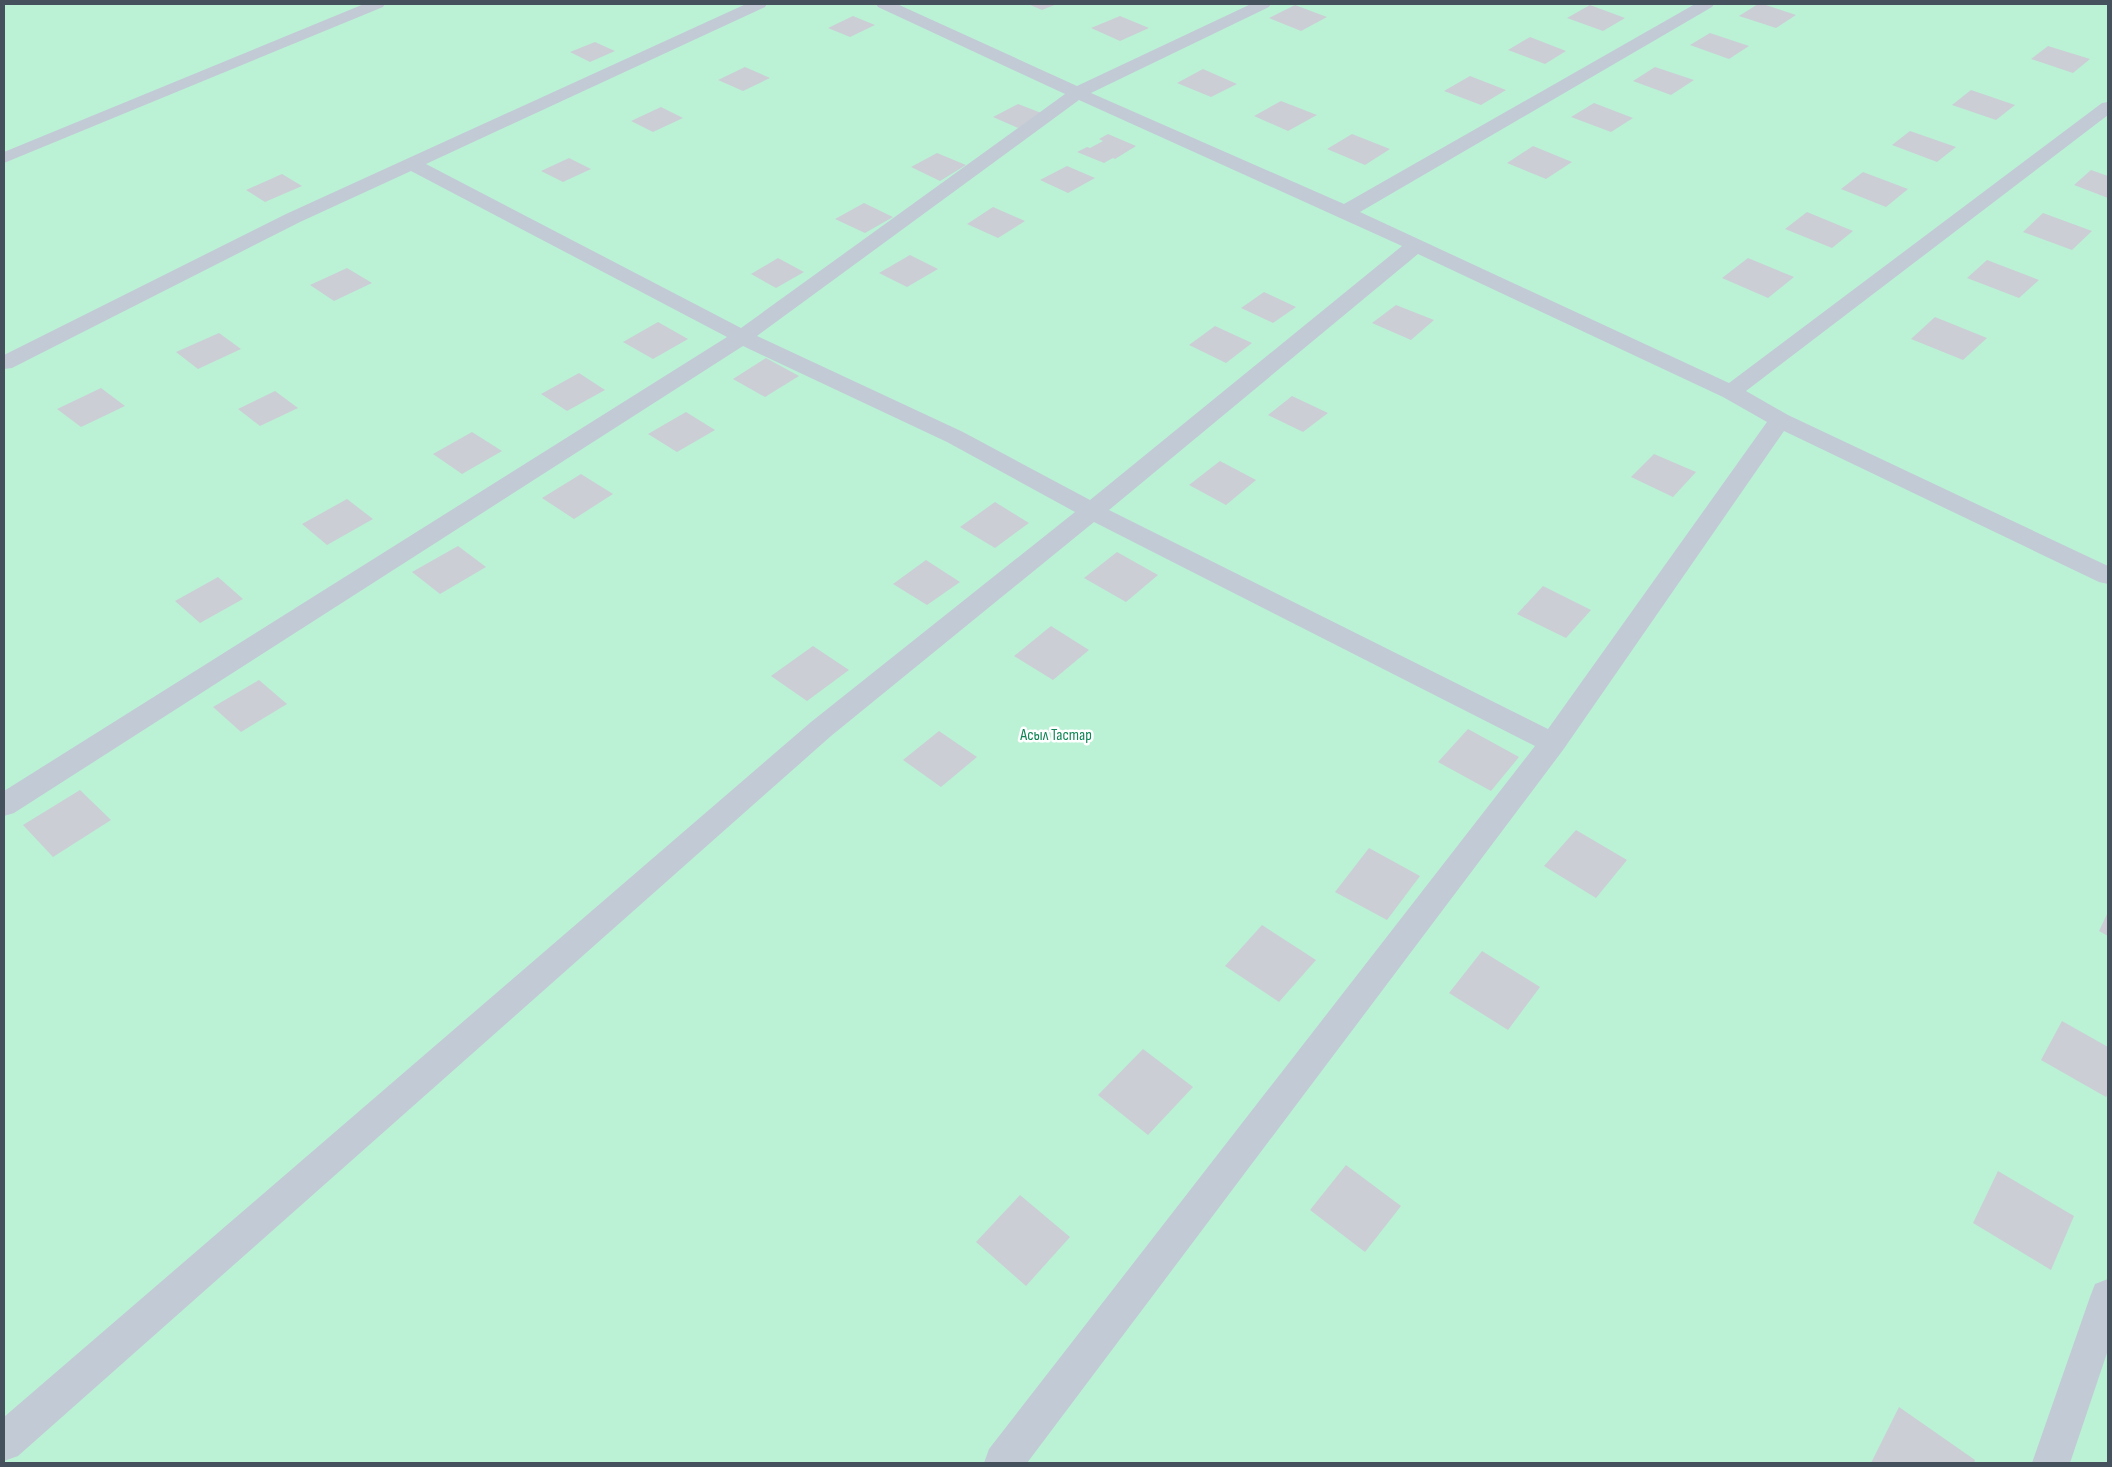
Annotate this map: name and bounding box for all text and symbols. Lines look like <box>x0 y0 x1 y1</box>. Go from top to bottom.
park label: Асыл Тастар <box>1019 726 1092 745</box>

